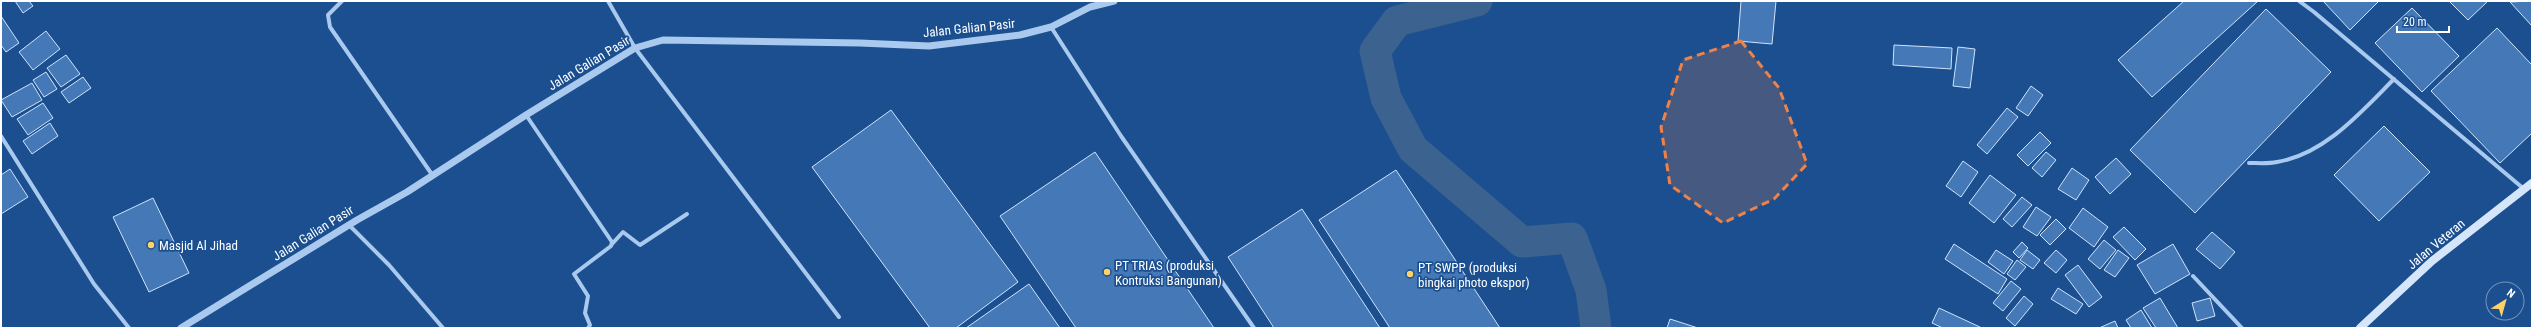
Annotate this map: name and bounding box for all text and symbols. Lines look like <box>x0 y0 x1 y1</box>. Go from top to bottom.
scale bar <box>2397 8 2449 34</box>
text: 20 m <box>2403 15 2427 29</box>
street label: Jalan Galian Pasir <box>922 16 1016 40</box>
street label: Jalan Galian Pasir <box>545 33 633 93</box>
street label: Jalan Galian Pasir <box>270 202 356 264</box>
street label: Jalan Veteran <box>2404 216 2468 272</box>
place label: Masjid Al Jihad <box>159 238 238 253</box>
marker: Masjid Al Jihad <box>146 240 156 250</box>
place label: PT TRIAS (produksi Kontruksi Bangunan) <box>1115 258 1222 288</box>
place label: PT SWPP (produksi bingkai photo ekspor) <box>1418 260 1530 290</box>
marker: PT TRIAS (produksi Kontruksi Bangunan) <box>1102 267 1112 277</box>
marker: PT SWPP (produksi bingkai photo ekspor) <box>1405 269 1415 279</box>
north arrow <box>2485 281 2525 321</box>
text: N <box>2504 286 2518 301</box>

